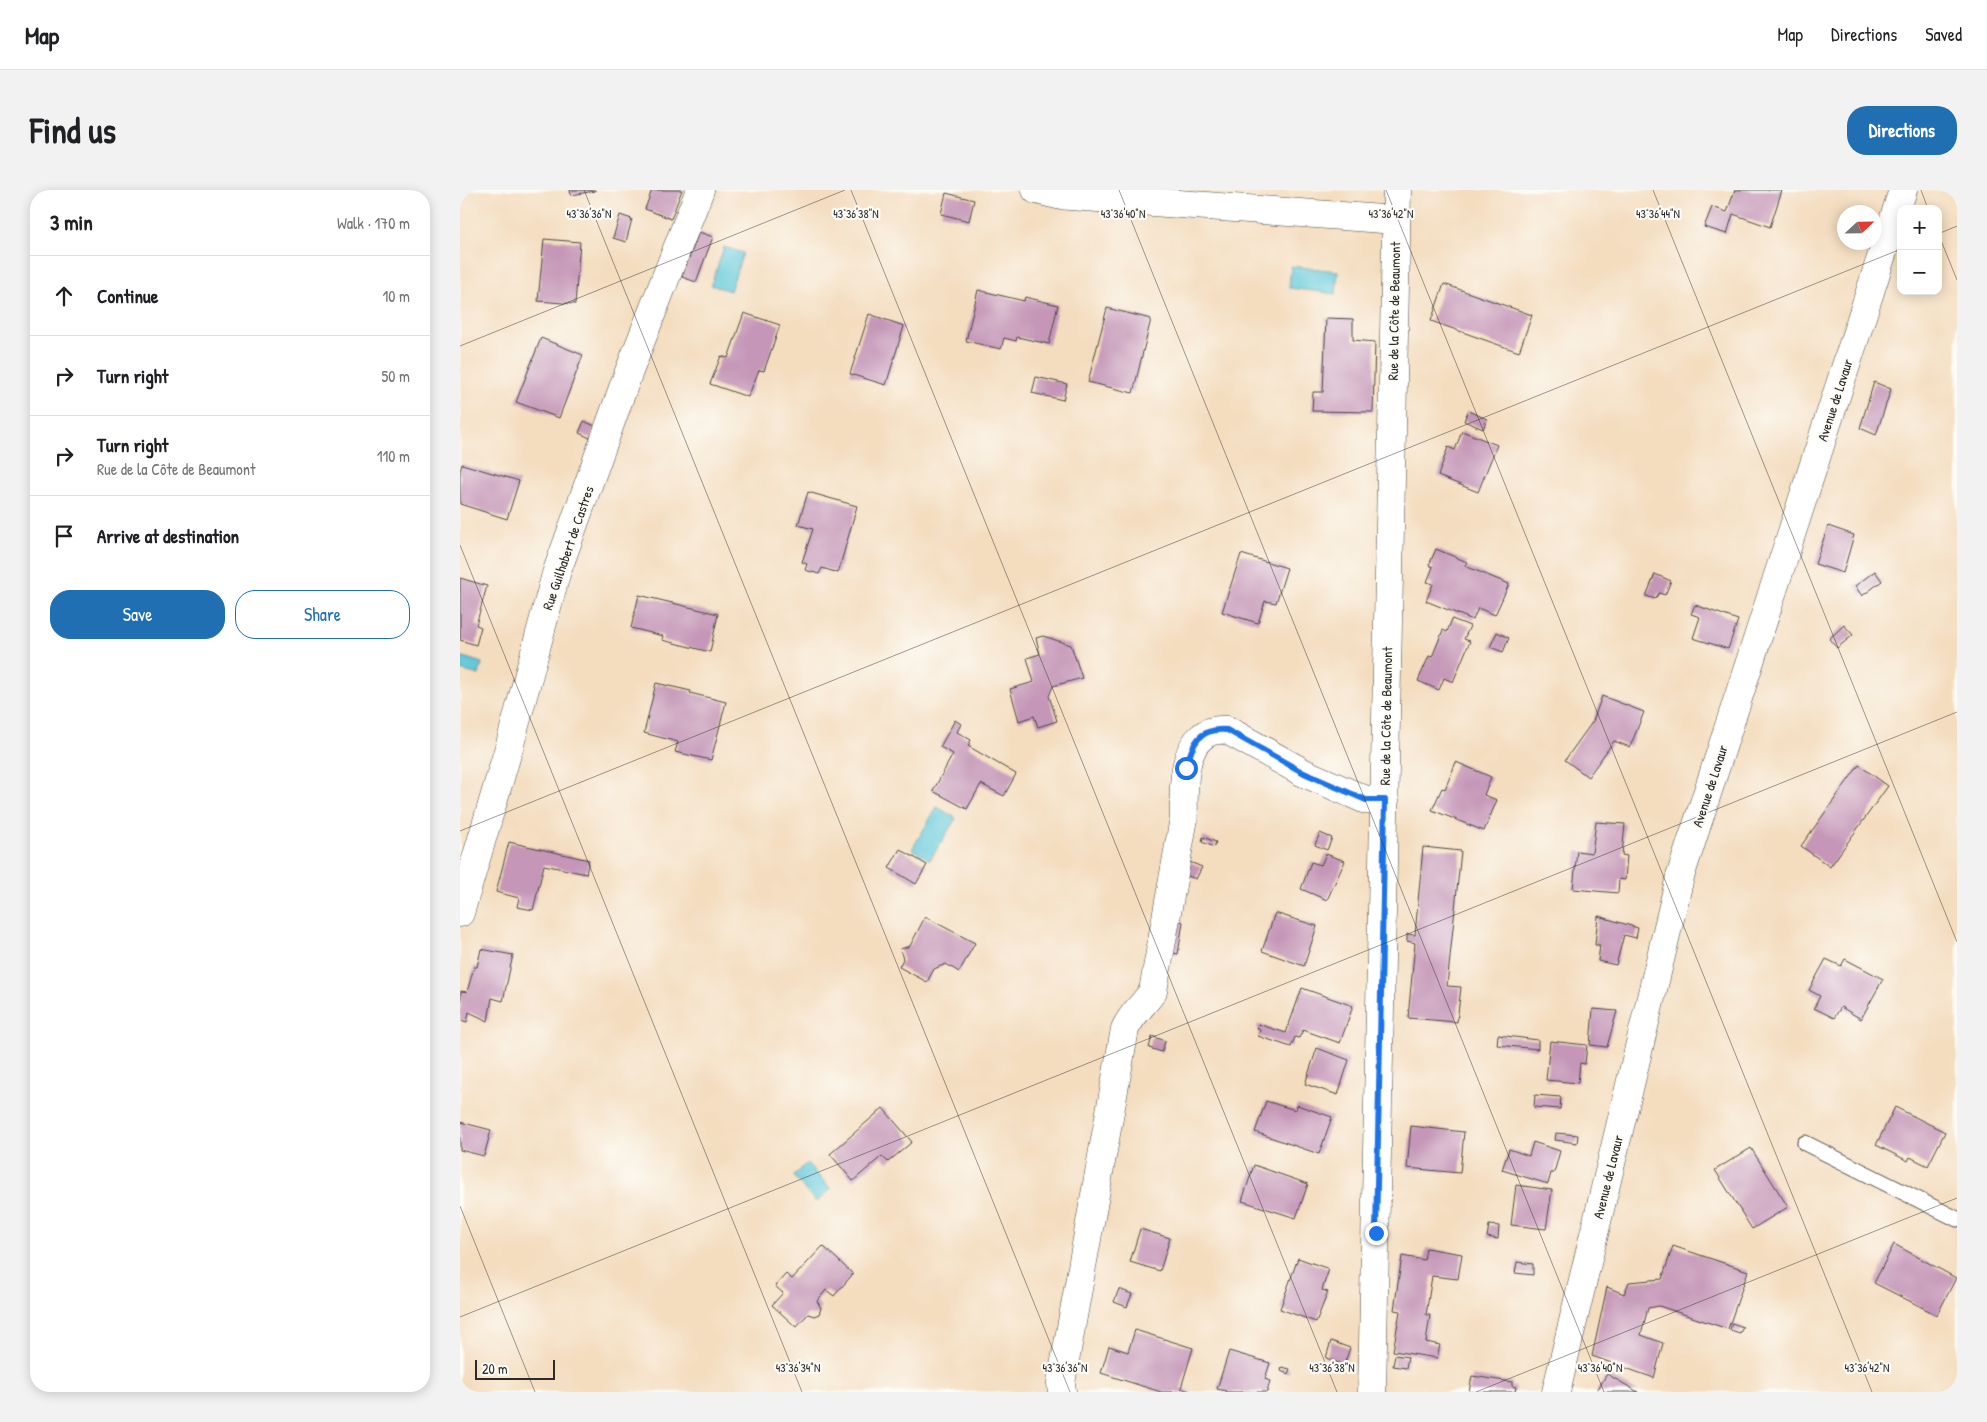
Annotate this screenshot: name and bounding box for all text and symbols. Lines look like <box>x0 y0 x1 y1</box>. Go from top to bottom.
text: Map <box>25 19 59 51</box>
text: Map <box>1778 22 1803 47</box>
text: Directions <box>1831 22 1897 47</box>
text: Saved <box>1925 22 1962 47</box>
button: Directions <box>1847 106 1957 155</box>
text: Find us <box>30 107 116 154</box>
text: 43°36'36"N <box>567 205 611 222</box>
text: 43°36'38"N <box>833 205 879 222</box>
text: 43°36'40"N <box>1101 205 1145 222</box>
text: 43°36'42"N <box>1369 205 1413 222</box>
text: 43°36'44"N <box>1636 205 1680 222</box>
north arrow <box>1837 205 1882 250</box>
map controls <box>1897 205 1942 295</box>
button: + <box>1897 205 1942 250</box>
text: 3 min <box>50 208 93 237</box>
text: Walk · 170 m <box>337 212 410 234</box>
street label: Rue de la Côte de Beaumont <box>1383 241 1404 380</box>
button: − <box>1897 250 1942 295</box>
icon: ahead <box>50 282 78 310</box>
text: Continue <box>97 283 158 309</box>
text: 10 m <box>382 285 410 307</box>
street label: Avenue de Lavaur <box>1812 356 1857 444</box>
icon: right <box>50 362 78 390</box>
text: Turn right <box>97 363 168 389</box>
text: 50 m <box>382 365 410 387</box>
text: Turn right <box>97 432 168 458</box>
icon: right <box>50 442 78 470</box>
text: 110 m <box>377 445 410 467</box>
text: Rue de la Côte de Beaumont <box>97 458 255 480</box>
street label: Rue Guilhabert de Castres <box>537 483 598 612</box>
icon: arrive <box>50 522 78 550</box>
text: Arrive at destination <box>97 523 239 549</box>
button: Save <box>50 590 225 639</box>
button: Share <box>235 590 410 639</box>
street label: Rue de la Côte de Beaumont <box>1375 646 1396 785</box>
street label: Avenue de Lavaur <box>1687 742 1732 830</box>
route start <box>1175 757 1198 780</box>
street label: Avenue de Lavaur <box>1588 1132 1627 1221</box>
route end <box>1365 1222 1388 1245</box>
scale bar <box>475 1357 555 1380</box>
text: 20 m <box>482 1359 508 1378</box>
text: 43°36'34"N <box>776 1359 820 1376</box>
text: 43°36'36"N <box>1043 1359 1087 1376</box>
text: 43°36'38"N <box>1309 1359 1355 1376</box>
text: 43°36'40"N <box>1578 1359 1622 1376</box>
text: 43°36'42"N <box>1845 1359 1889 1376</box>

